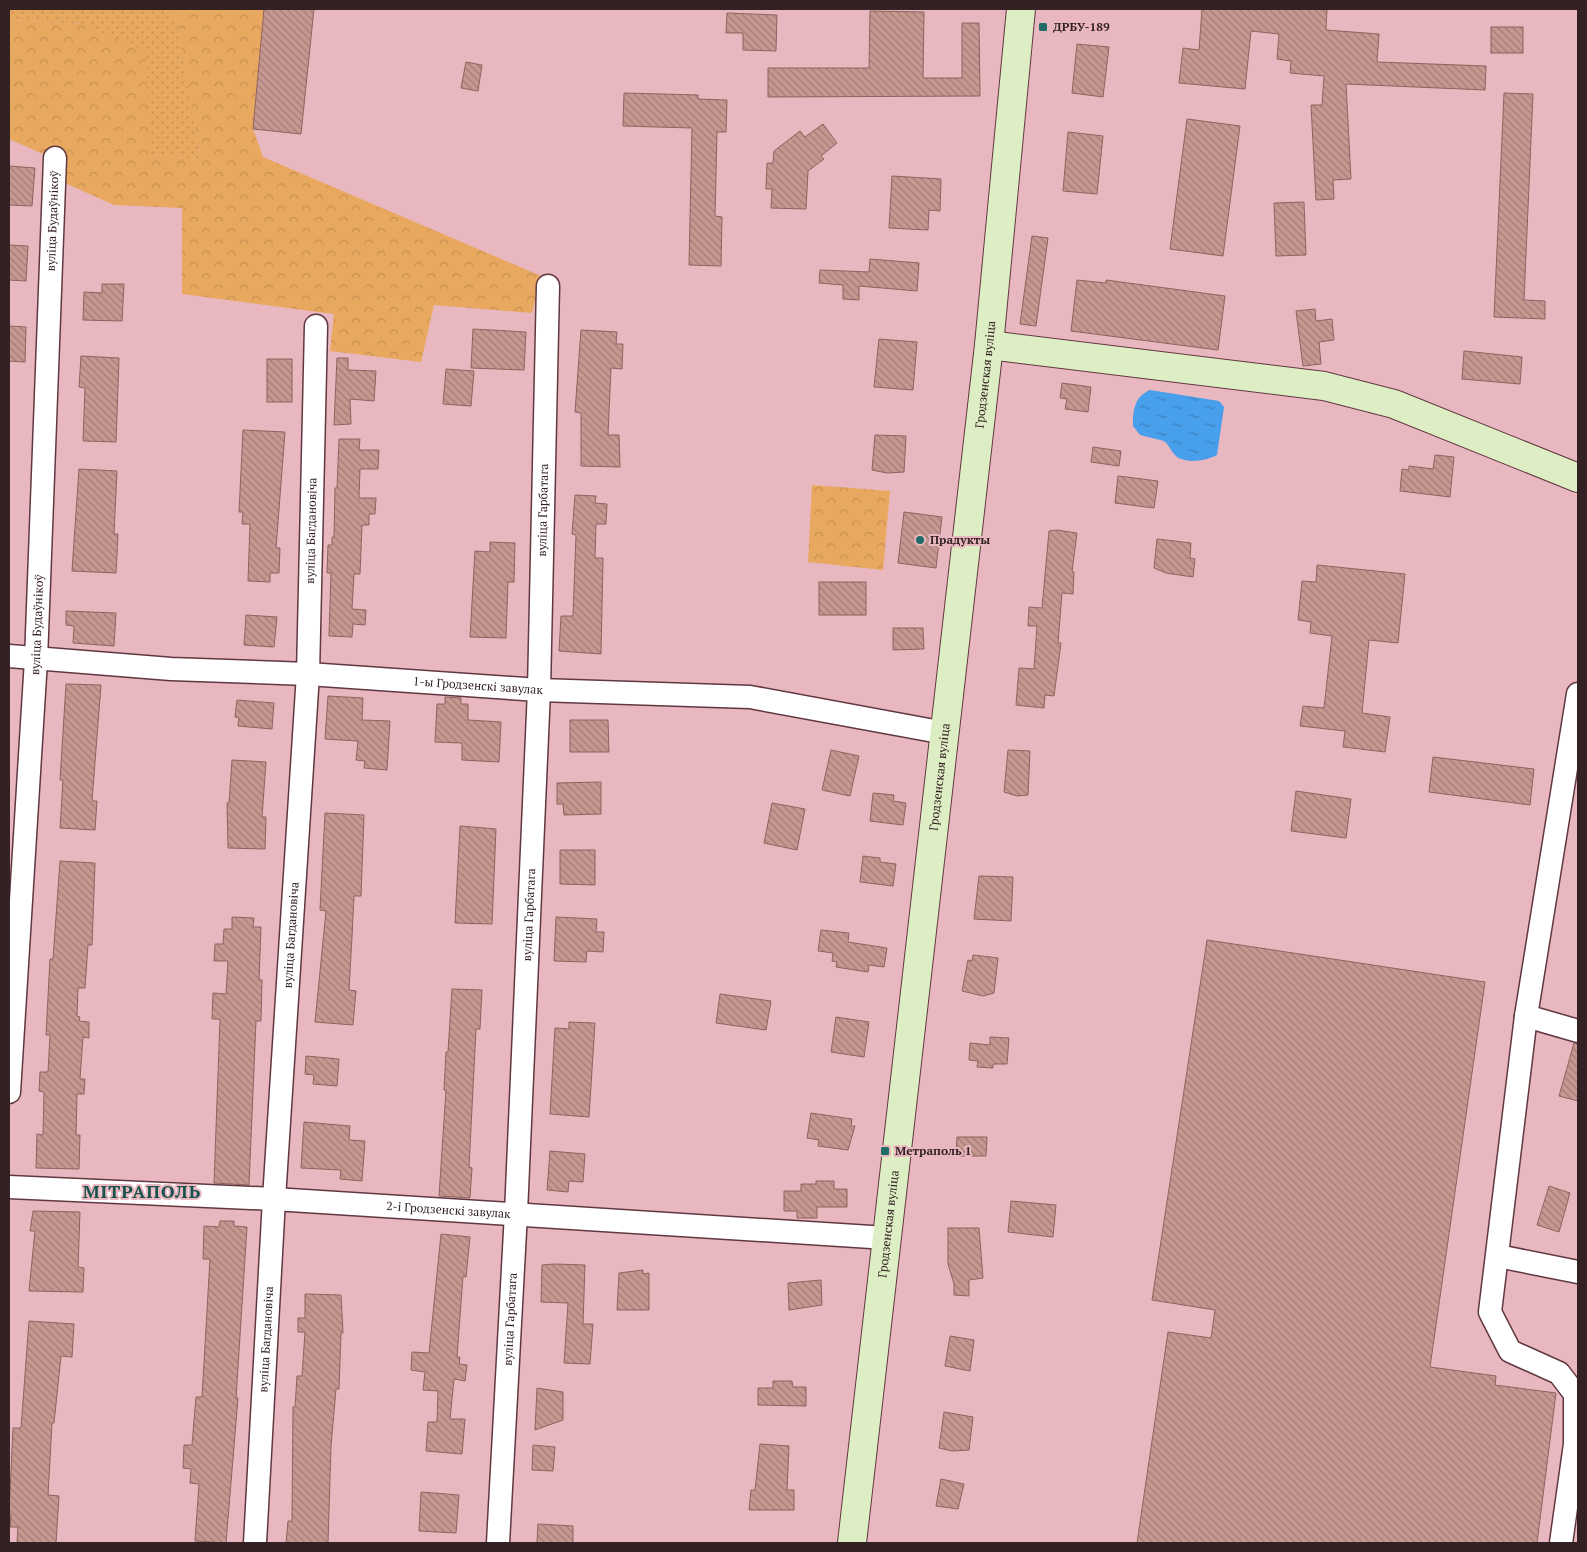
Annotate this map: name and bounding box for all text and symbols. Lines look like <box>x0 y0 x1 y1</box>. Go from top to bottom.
place label: ДРБУ-189 <box>1053 19 1110 34</box>
marker: ДРБУ-189 <box>1037 21 1049 33</box>
street label: вуліца Будаўнікоў <box>43 170 62 272</box>
street label: Гродзенская вуліца <box>972 320 998 429</box>
street label: вуліца Гарбатага <box>534 463 551 557</box>
street label: вуліца Багдановіча <box>302 477 320 584</box>
place label: Прадукты <box>930 532 990 547</box>
marker: Прадукты <box>914 534 926 546</box>
street label: вуліца Будаўнікоў <box>27 573 46 676</box>
street label: 1-ы Гродзенскі завулак <box>413 673 544 697</box>
street label: Гродзенская вуліца <box>926 722 953 832</box>
street label: вуліца Гарбатага <box>519 868 538 962</box>
street label: вуліца Багдановіча <box>280 881 302 989</box>
place label: Метраполь 1 <box>895 1143 972 1158</box>
marker: Метраполь 1 <box>879 1145 891 1157</box>
street label: Гродзенская вуліца <box>874 1169 902 1279</box>
district label: МІТРАПОЛЬ <box>83 1179 201 1203</box>
street label: 2-і Гродзенскі завулак <box>386 1198 512 1221</box>
street label: вуліца Гарбатага <box>500 1272 520 1366</box>
street label: вуліца Багдановіча <box>255 1286 276 1393</box>

